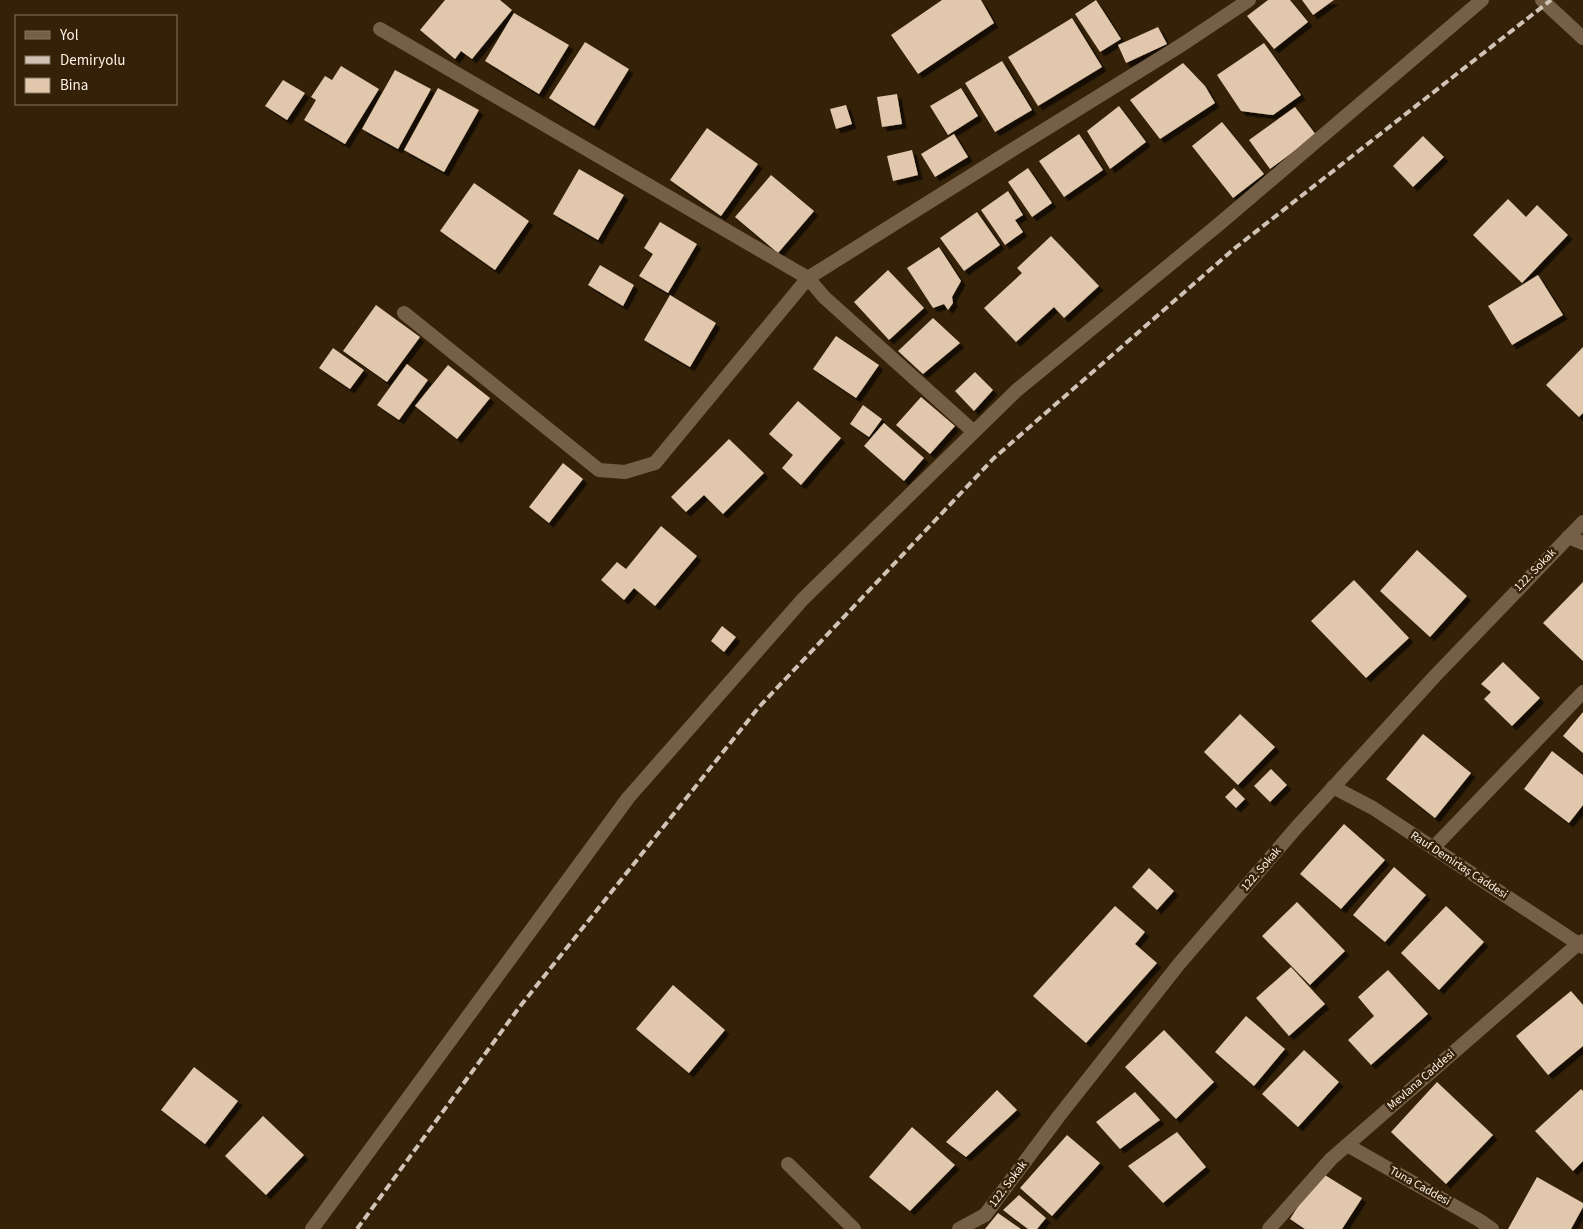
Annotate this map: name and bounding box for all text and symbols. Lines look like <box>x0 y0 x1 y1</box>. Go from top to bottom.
legend <box>15 15 178 105</box>
text: Yol <box>59 25 79 46</box>
text: Demiryolu <box>60 50 125 71</box>
text: Bina <box>60 75 88 96</box>
street label: 122. Sokak <box>1510 545 1560 595</box>
street label: Rauf Demirtaş Caddesi <box>1407 827 1511 903</box>
street label: 122. Sokak <box>1237 843 1285 895</box>
street label: Mevlana Caddesi <box>1383 1046 1459 1114</box>
street label: 122. Sokak <box>985 1157 1031 1211</box>
street label: Tuna Caddesi <box>1386 1162 1454 1210</box>

